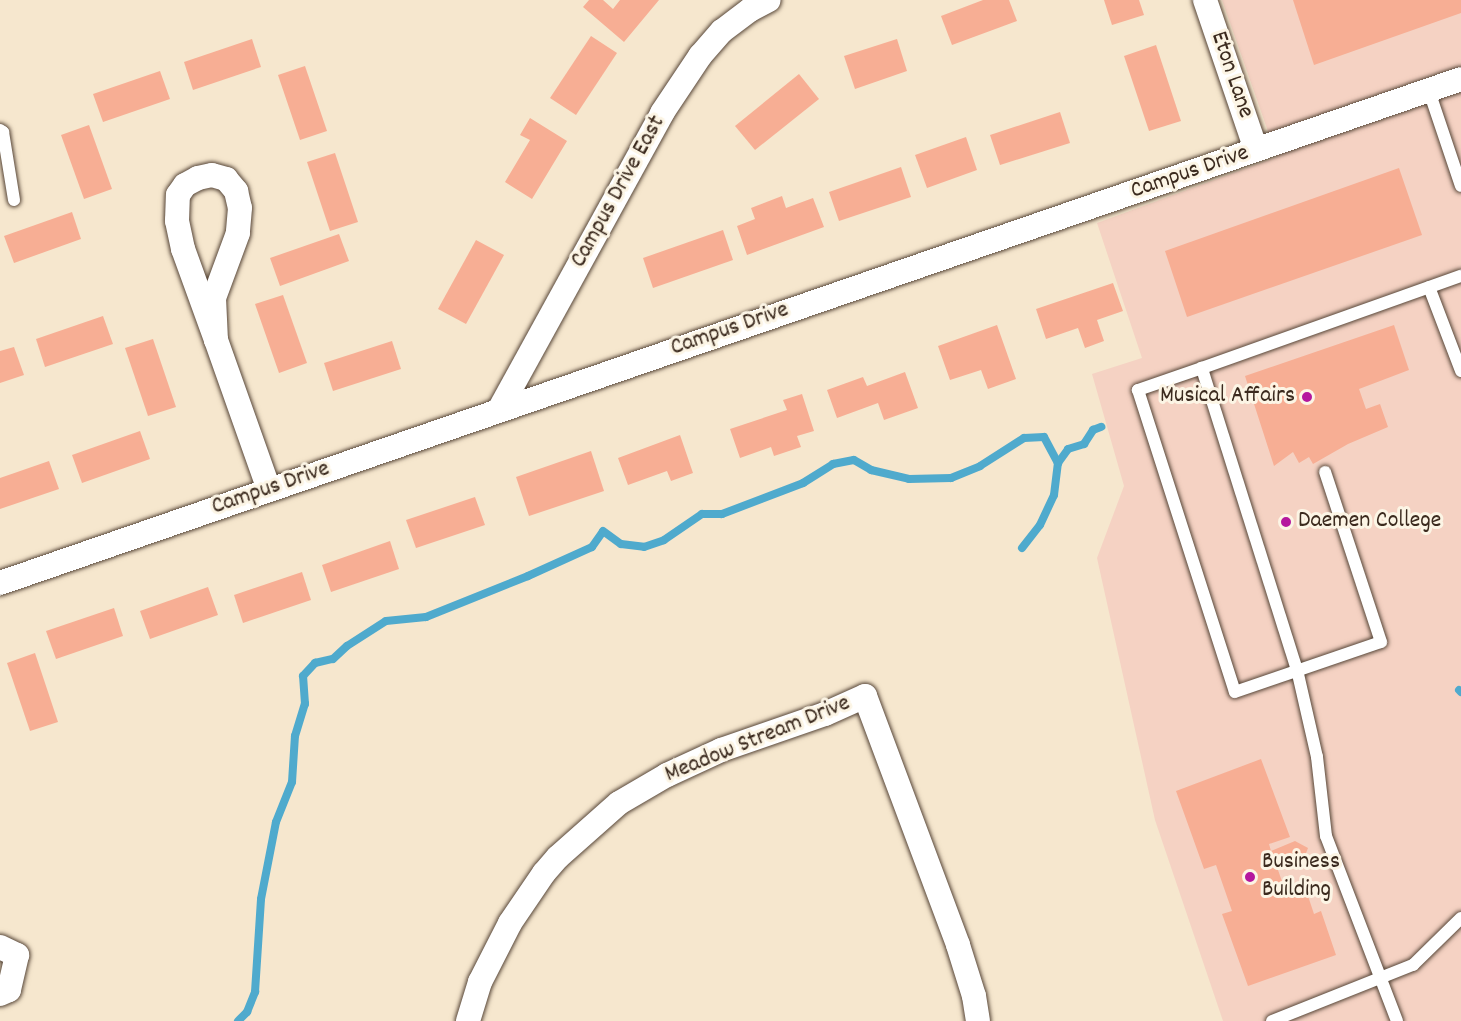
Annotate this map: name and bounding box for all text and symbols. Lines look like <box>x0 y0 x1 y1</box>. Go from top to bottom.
street label: Eton Lane <box>1203 28 1259 122</box>
street label: Campus Drive East <box>565 111 673 273</box>
street label: Campus Drive <box>1127 139 1253 207</box>
street label: Campus Drive <box>667 296 793 364</box>
place label: Musical Affairs <box>1160 383 1295 411</box>
marker: Musical Affairs <box>1300 390 1314 404</box>
street label: Campus Drive <box>208 455 334 523</box>
place label: Daemen College <box>1298 508 1441 536</box>
marker: Daemen College <box>1279 515 1293 529</box>
street label: Meadow Stream Drive <box>661 690 855 790</box>
place label: Business Building <box>1262 849 1340 905</box>
marker: Business Building <box>1243 870 1257 884</box>

